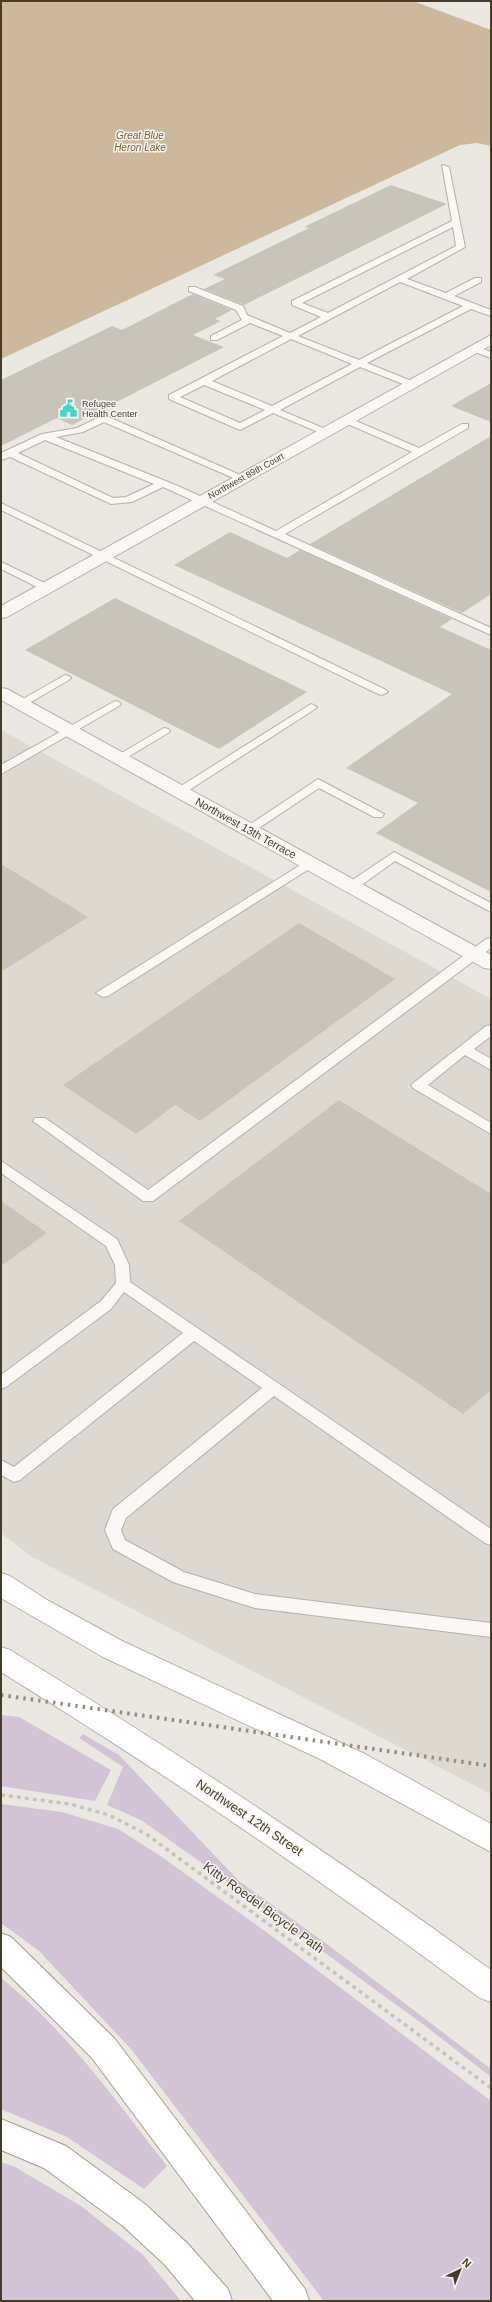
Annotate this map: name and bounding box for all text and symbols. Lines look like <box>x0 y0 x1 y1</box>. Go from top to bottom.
water label: Great Blue Heron Lake <box>114 130 166 153</box>
public building icon: Refugee Health Center <box>59 399 79 419</box>
place label: Refugee Health Center <box>82 399 138 419</box>
street label: Northwest 89th Court <box>206 451 286 501</box>
street label: Northwest 13th Terrace <box>193 795 299 861</box>
street label: Northwest 12th Street <box>193 1776 306 1859</box>
street label: Kitty Roedel Bicycle Path <box>201 1859 327 1956</box>
north arrow <box>440 2250 480 2290</box>
text: N <box>460 2256 474 2270</box>

